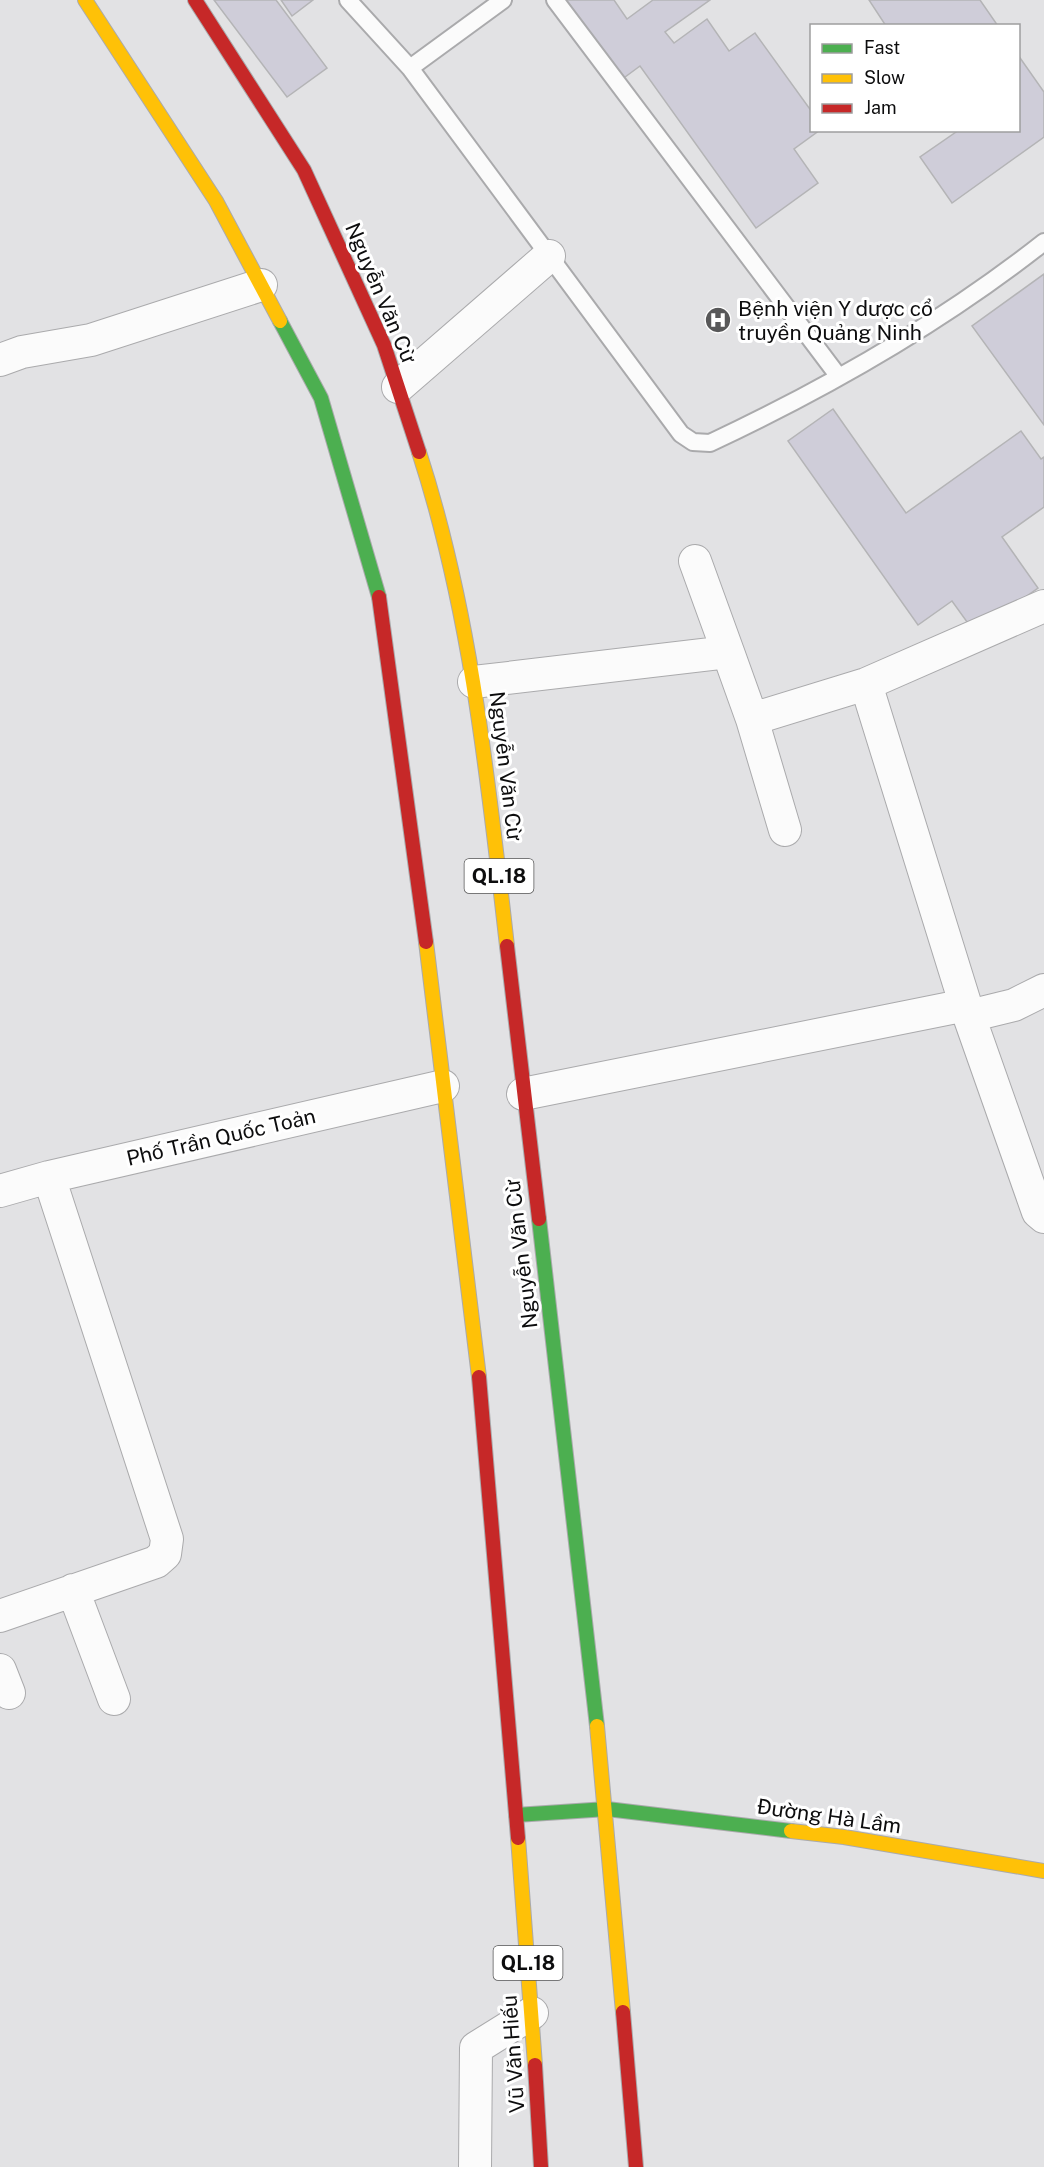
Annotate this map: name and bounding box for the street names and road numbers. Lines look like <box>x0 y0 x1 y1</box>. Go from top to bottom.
street label: Nguyễn Văn Cừ <box>340 219 422 367</box>
street label: Nguyễn Văn Cừ <box>484 690 528 843</box>
road number: QL.18 <box>464 859 534 893</box>
street label: Phố Trần Quốc Toản <box>124 1103 318 1171</box>
street label: Nguyễn Văn Cừ <box>499 1177 543 1330</box>
street label: Đường Hà Lầm <box>755 1794 903 1838</box>
road number: QL.18 <box>494 1946 562 1980</box>
street label: Vũ Văn Hiếu <box>496 1994 530 2114</box>

